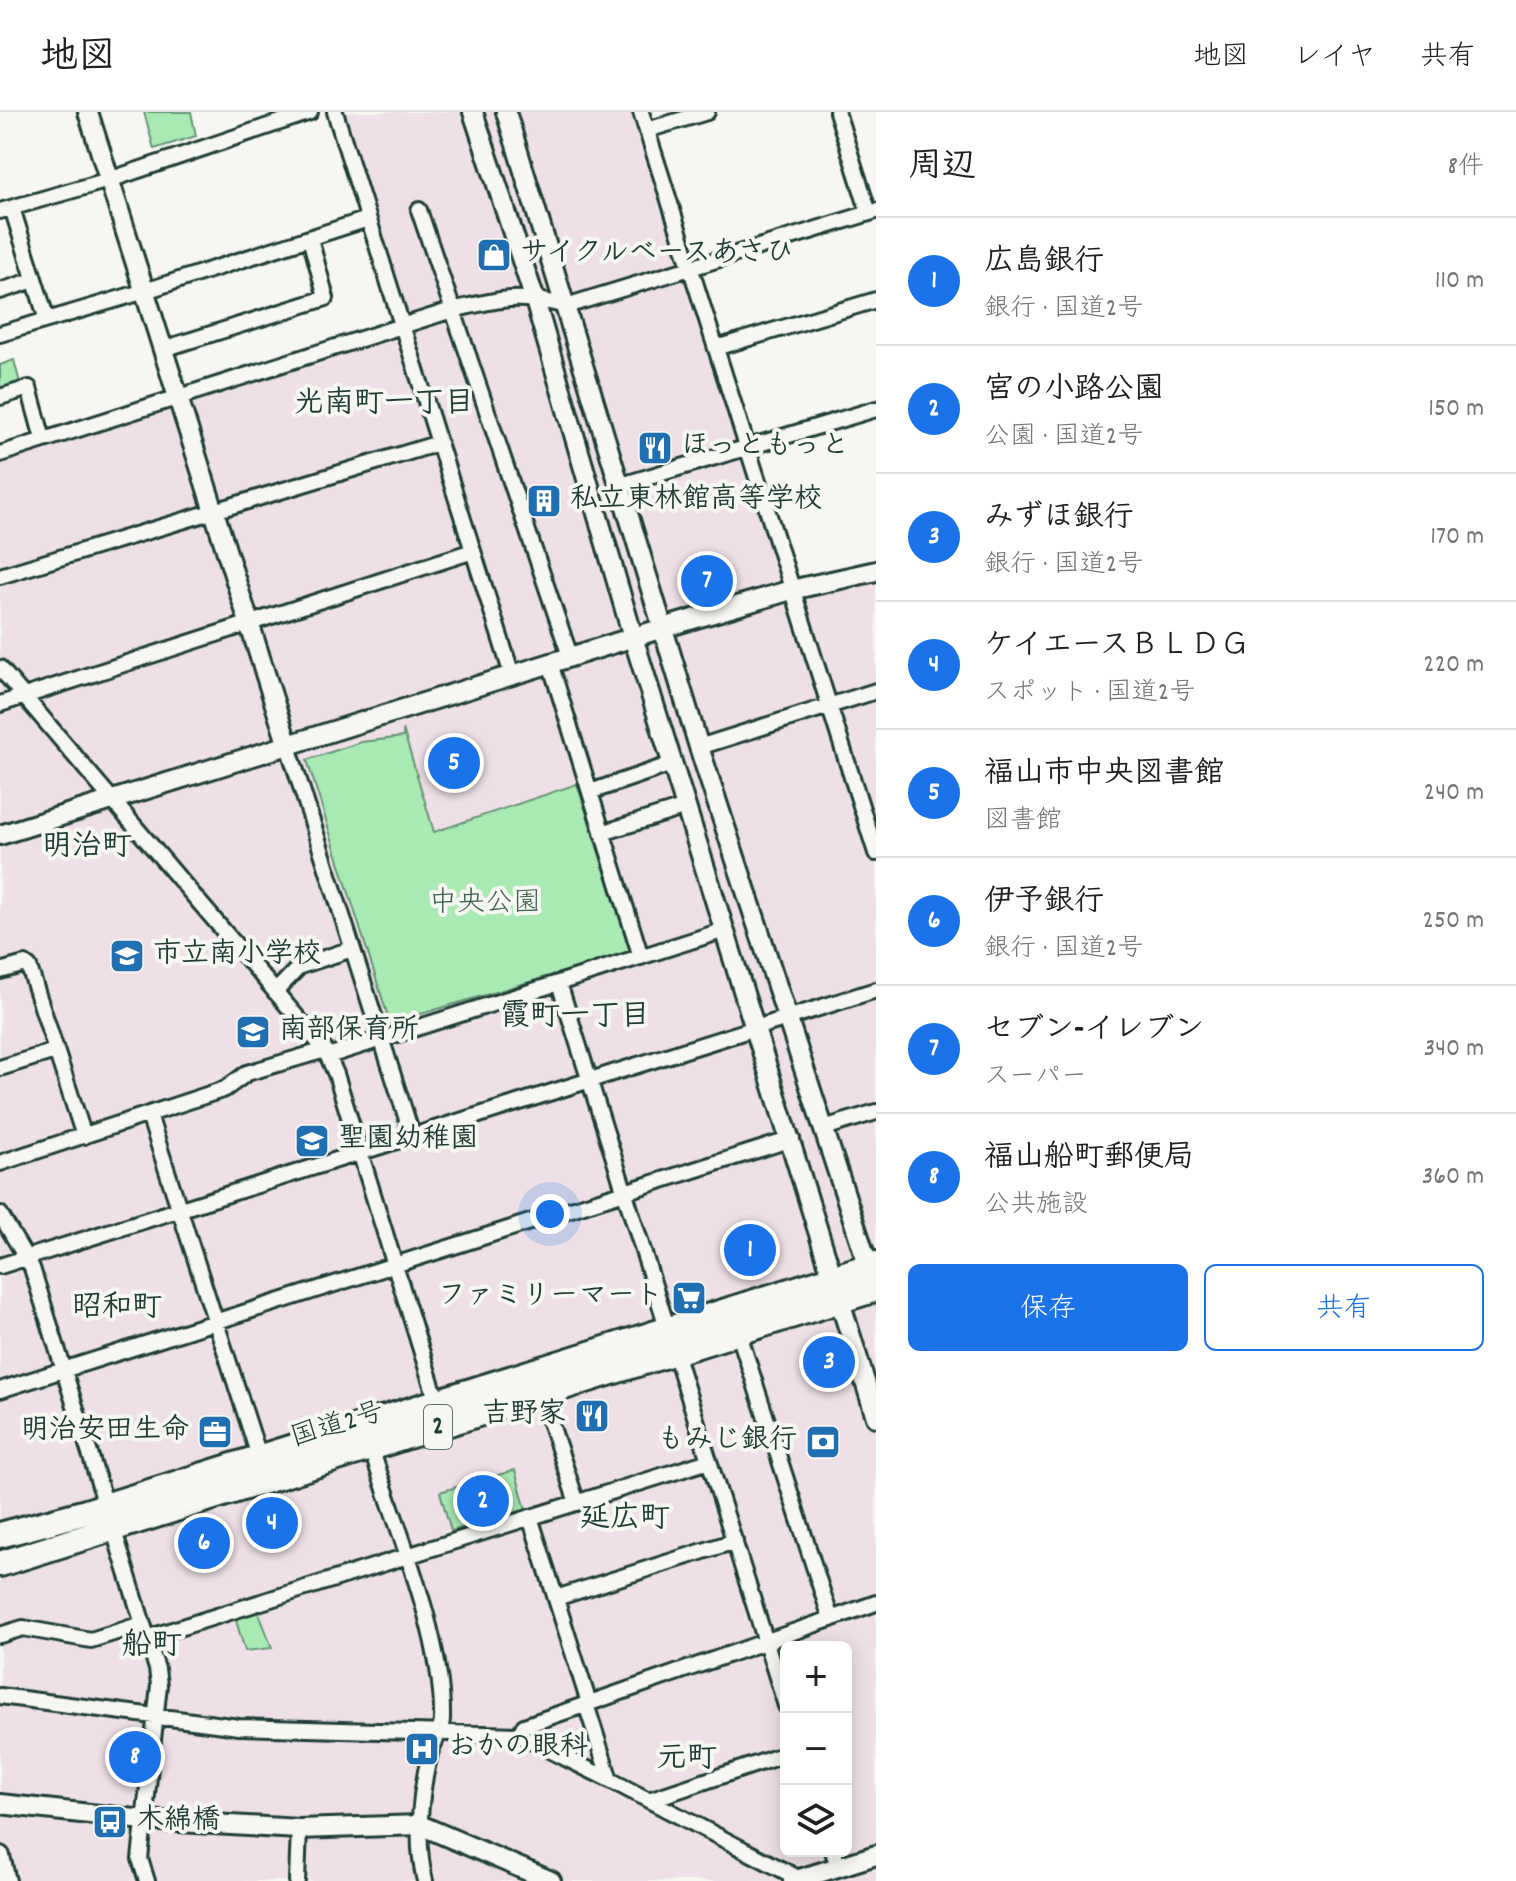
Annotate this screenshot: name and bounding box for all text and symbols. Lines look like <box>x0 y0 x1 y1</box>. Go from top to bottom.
text: 地図 <box>40 32 116 87</box>
text: 地図 <box>1193 39 1249 79</box>
text: レイヤ <box>1293 39 1376 79</box>
text: 共有 <box>1420 39 1476 79</box>
text: 周辺 <box>908 144 976 193</box>
text: 8件 <box>1448 149 1484 186</box>
place label: サイクルベースあさひ <box>520 235 794 275</box>
shop icon: サイクルベースあさひ <box>475 236 513 274</box>
text: 広島銀行 <box>984 242 1104 285</box>
text: 1 <box>931 263 937 300</box>
text: 110 m <box>1435 263 1484 300</box>
text: 銀行 · 国道2号 <box>984 291 1143 328</box>
text: 宮の小路公園 <box>984 370 1164 413</box>
district label: 光南町一丁目 <box>294 384 474 427</box>
text: 2 <box>928 391 940 428</box>
text: 150 m <box>1428 391 1484 428</box>
text: 公園 · 国道2号 <box>984 419 1143 456</box>
place label: ほっともっと <box>681 428 849 468</box>
restaurant icon: ほっともっと <box>636 429 674 467</box>
place label: 私立東林館高等学校 <box>570 481 822 521</box>
building icon: 私立東林館高等学校 <box>525 482 563 520</box>
text: みずほ銀行 <box>984 498 1133 541</box>
text: 3 <box>928 519 940 556</box>
text: 170 m <box>1430 519 1484 556</box>
text: 銀行 · 国道2号 <box>984 547 1143 584</box>
pin: 7 <box>681 551 733 611</box>
text: ケイエースＢＬＤＧ <box>984 626 1250 669</box>
text: 4 <box>929 647 939 684</box>
text: 220 m <box>1423 647 1484 684</box>
text: スポット · 国道2号 <box>984 675 1195 712</box>
pin: 5 <box>428 733 480 793</box>
text: 福山市中央図書館 <box>984 754 1224 797</box>
text: 5 <box>928 775 940 812</box>
text: 240 m <box>1424 775 1484 812</box>
text: 図書館 <box>984 803 1062 840</box>
district label: 明治町 <box>42 827 132 870</box>
text: 伊予銀行 <box>984 882 1104 925</box>
park label: 中央公園 <box>429 885 541 925</box>
text: 6 <box>928 903 940 940</box>
text: 250 m <box>1423 903 1484 940</box>
text: 銀行 · 国道2号 <box>984 931 1143 968</box>
place label: 市立南小学校 <box>153 936 321 976</box>
school or university icon: 市立南小学校 <box>108 937 146 975</box>
district label: 霞町一丁目 <box>500 997 650 1040</box>
text: セブン-イレブン <box>984 1010 1204 1053</box>
place label: 南部保育所 <box>279 1012 419 1052</box>
school or university icon: 南部保育所 <box>234 1013 272 1051</box>
text: 7 <box>929 1031 939 1068</box>
text: 340 m <box>1424 1031 1484 1068</box>
text: スーパー <box>984 1059 1087 1096</box>
place label: 聖園幼稚園 <box>338 1121 478 1161</box>
school or university icon: 聖園幼稚園 <box>293 1122 331 1160</box>
text: 福山船町郵便局 <box>984 1138 1194 1181</box>
text: 8 <box>929 1159 939 1196</box>
text: 360 m <box>1422 1159 1484 1196</box>
text: 公共施設 <box>984 1187 1088 1224</box>
your location <box>530 1194 570 1234</box>
pin: 1 <box>724 1220 776 1280</box>
button: 保存 <box>908 1264 1188 1351</box>
button: 共有 <box>1204 1264 1484 1351</box>
place label: ファミリーマート <box>438 1278 663 1318</box>
supermarket icon: ファミリーマート <box>670 1279 708 1317</box>
district label: 昭和町 <box>72 1288 162 1331</box>
pin: 3 <box>803 1332 855 1392</box>
street label: 国道2号 <box>286 1394 390 1460</box>
place label: 吉野家 <box>482 1396 566 1436</box>
restaurant icon: 吉野家 <box>573 1397 611 1435</box>
road number: 2 <box>424 1405 452 1449</box>
place label: 明治安田生命 <box>21 1412 189 1452</box>
office icon: 明治安田生命 <box>196 1413 234 1451</box>
place label: もみじ銀行 <box>657 1422 797 1462</box>
bank icon: もみじ銀行 <box>804 1423 842 1461</box>
pin: 2 <box>457 1471 509 1531</box>
pin: 4 <box>246 1493 298 1553</box>
district label: 延広町 <box>580 1499 670 1542</box>
pin: 6 <box>178 1513 230 1573</box>
district label: 船町 <box>122 1626 182 1669</box>
map controls <box>780 1641 852 1857</box>
button: + <box>780 1641 852 1713</box>
button: − <box>780 1713 852 1785</box>
pin: 8 <box>109 1727 161 1787</box>
place label: おかの眼科 <box>448 1729 588 1769</box>
hospital icon: おかの眼科 <box>403 1730 441 1768</box>
district label: 元町 <box>657 1739 717 1782</box>
button: layers <box>780 1785 852 1857</box>
place label: 木綿橋 <box>136 1802 220 1842</box>
bus stop icon: 木綿橋 <box>91 1803 129 1841</box>

